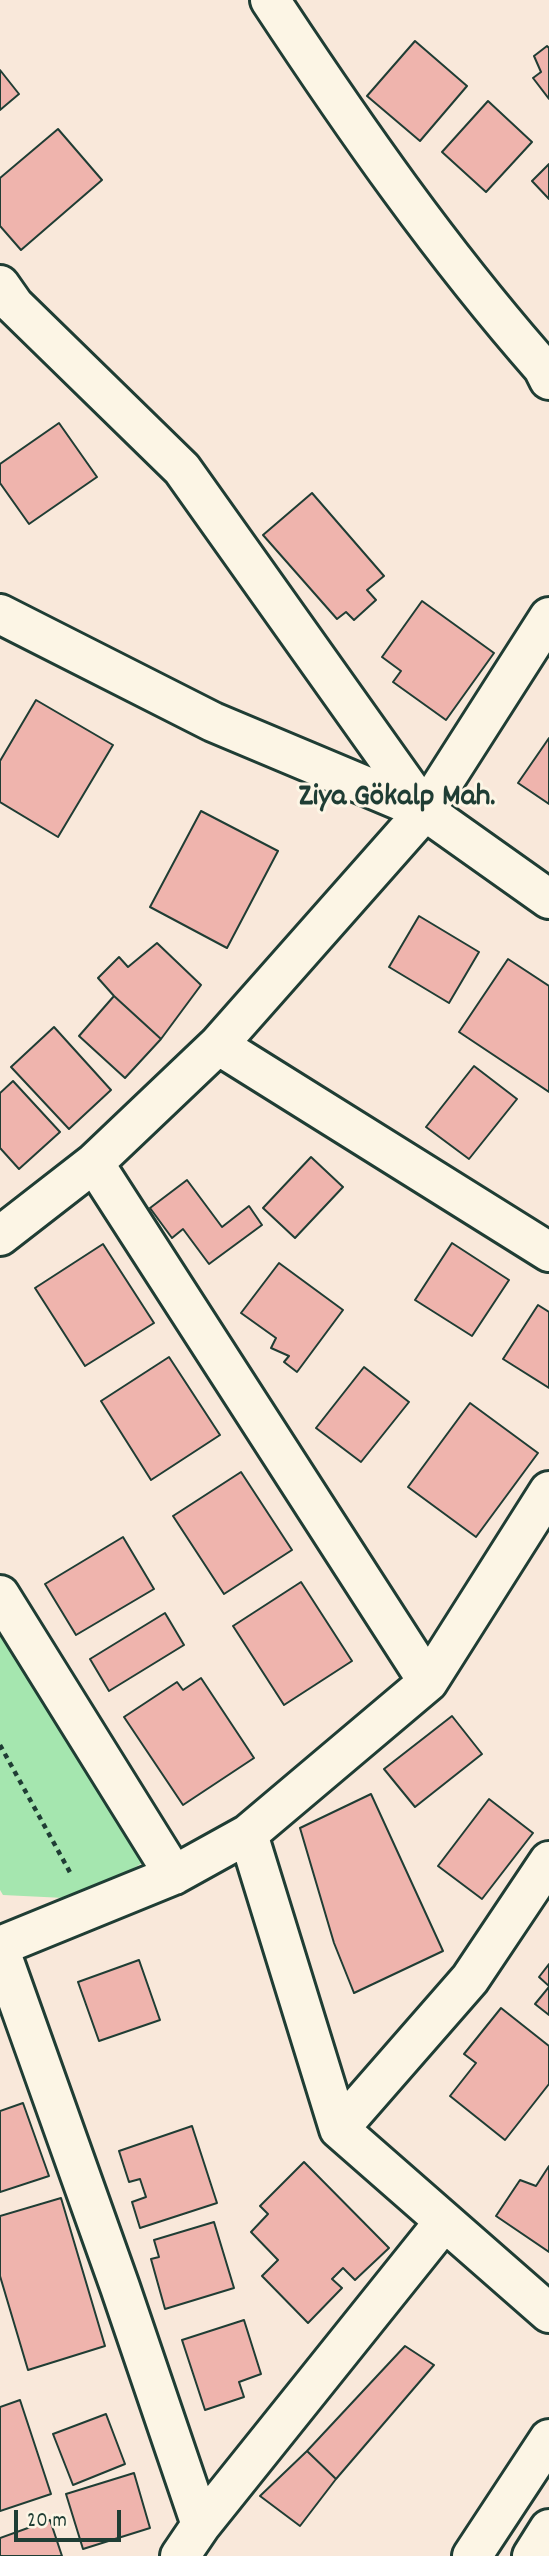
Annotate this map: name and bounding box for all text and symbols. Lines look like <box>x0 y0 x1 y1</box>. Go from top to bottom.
district label: Ziya Gökalp Mah. <box>298 781 496 819</box>
scale bar <box>18 2496 124 2540</box>
text: 20 m <box>27 2507 67 2537</box>

